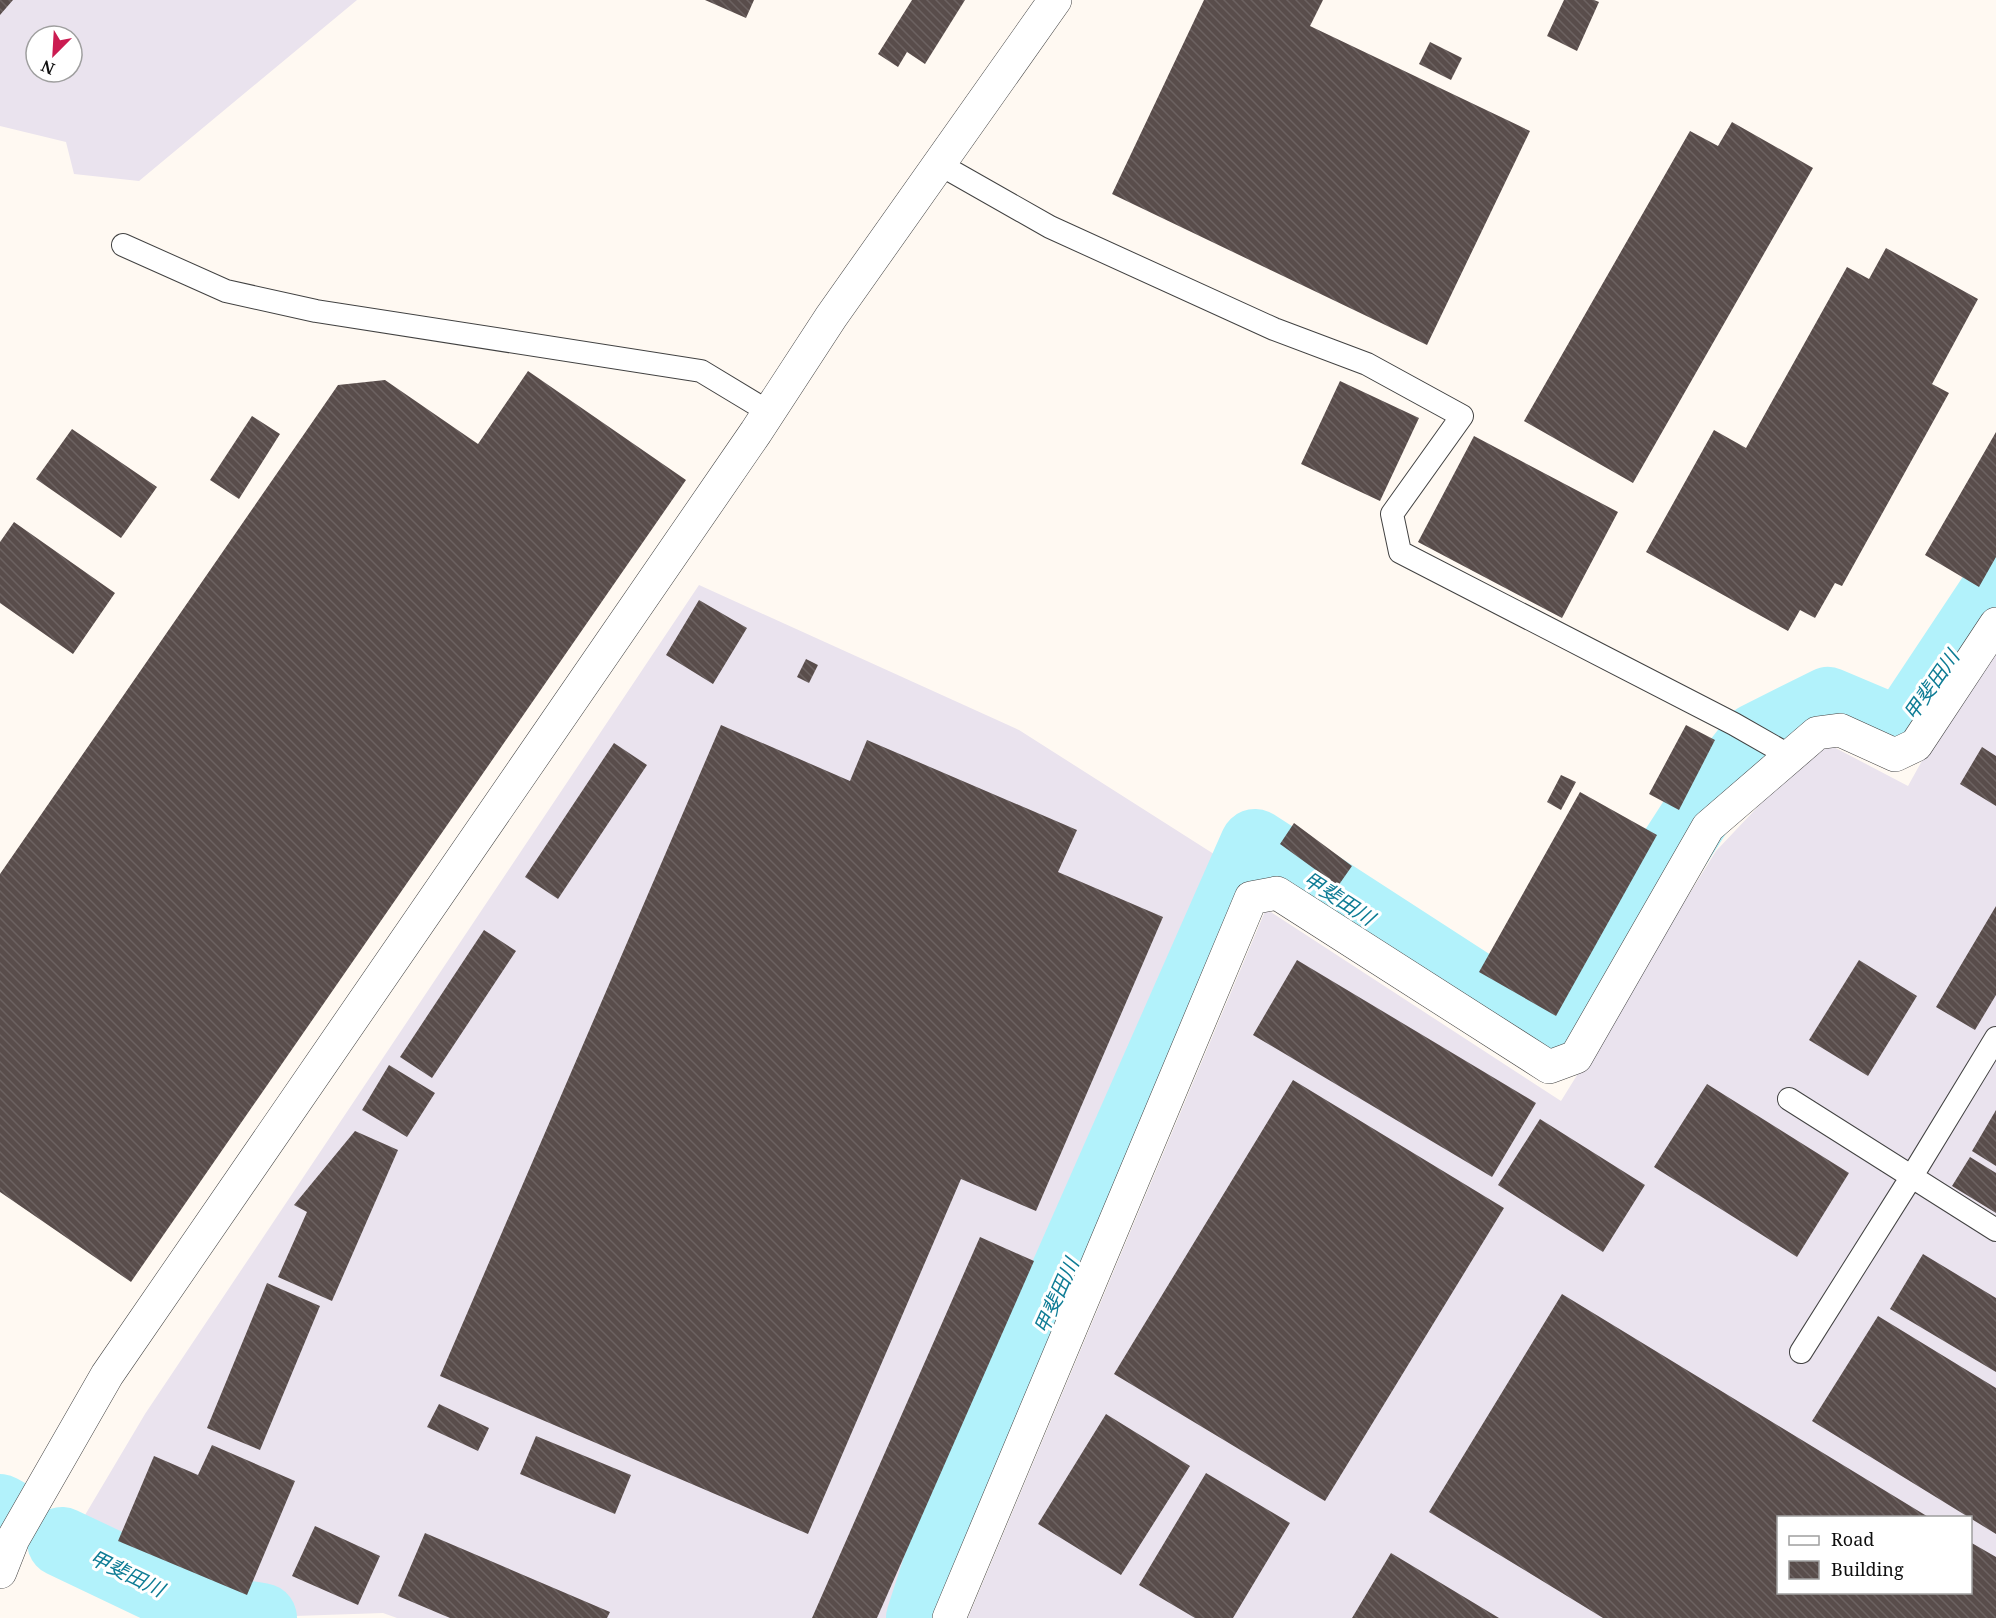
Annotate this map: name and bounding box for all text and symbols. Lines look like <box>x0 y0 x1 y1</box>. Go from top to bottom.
north arrow <box>24 24 84 84</box>
text: N <box>37 55 58 80</box>
water label: 甲斐田川 <box>1897 643 1966 726</box>
water label: 甲斐田川 <box>1298 865 1382 932</box>
water label: 甲斐田川 <box>1027 1252 1085 1338</box>
legend <box>1777 1516 1972 1594</box>
text: Road <box>1831 1527 1874 1551</box>
water label: 甲斐田川 <box>85 1543 171 1604</box>
text: Building <box>1831 1557 1904 1581</box>

